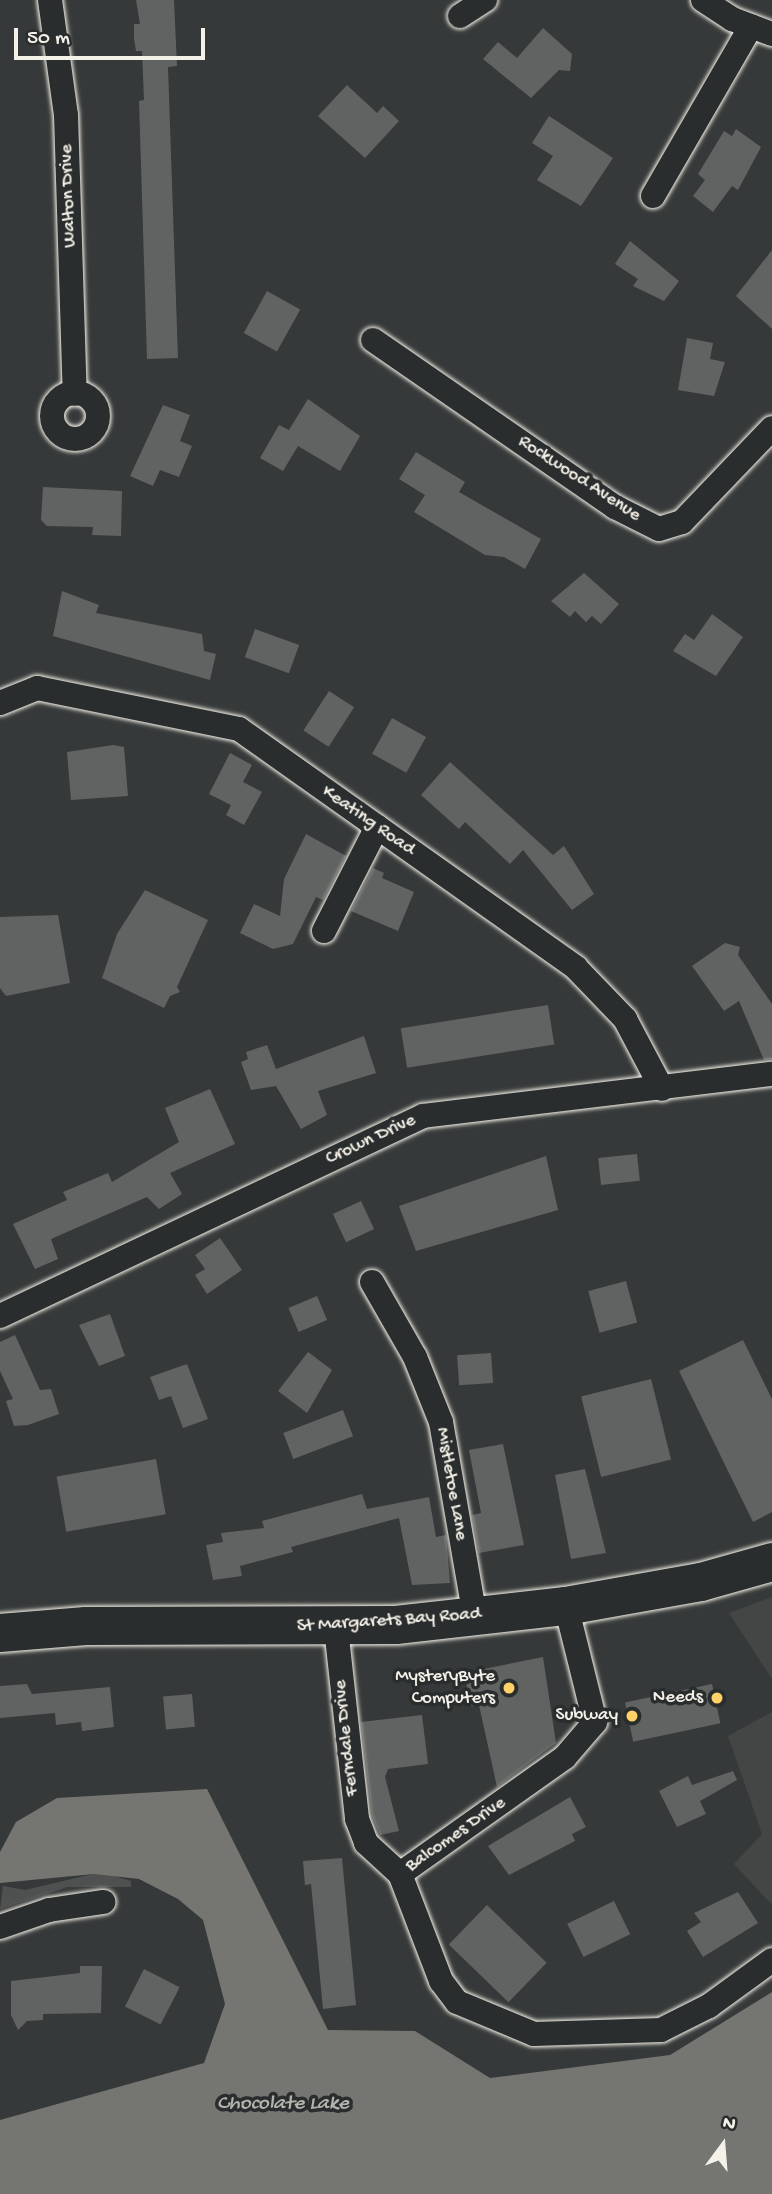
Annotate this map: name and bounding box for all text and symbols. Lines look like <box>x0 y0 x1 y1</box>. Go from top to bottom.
scale bar <box>18 14 208 58</box>
text: 50 m <box>27 27 70 52</box>
street label: Walton Drive <box>56 144 82 248</box>
street label: Rockwood Avenue <box>513 431 645 527</box>
street label: Keating Road <box>317 781 419 861</box>
street label: Crown Drive <box>322 1109 420 1171</box>
street label: Mistletoe Lane <box>430 1426 472 1542</box>
street label: St Margarets Bay Road <box>296 1603 482 1639</box>
place label: MysteryByte Computers <box>395 1666 495 1710</box>
street label: Ferndale Drive <box>330 1679 364 1797</box>
marker: MysteryByte Computers <box>501 1680 517 1696</box>
place label: Needs <box>653 1687 703 1709</box>
marker: Needs <box>709 1690 725 1706</box>
place label: Subway <box>556 1705 618 1727</box>
marker: Subway <box>624 1708 640 1724</box>
street label: Balcomes Drive <box>402 1792 510 1878</box>
water label: Chocolate Lake <box>217 2092 349 2118</box>
north arrow <box>688 2110 758 2180</box>
text: N <box>720 2112 738 2137</box>

